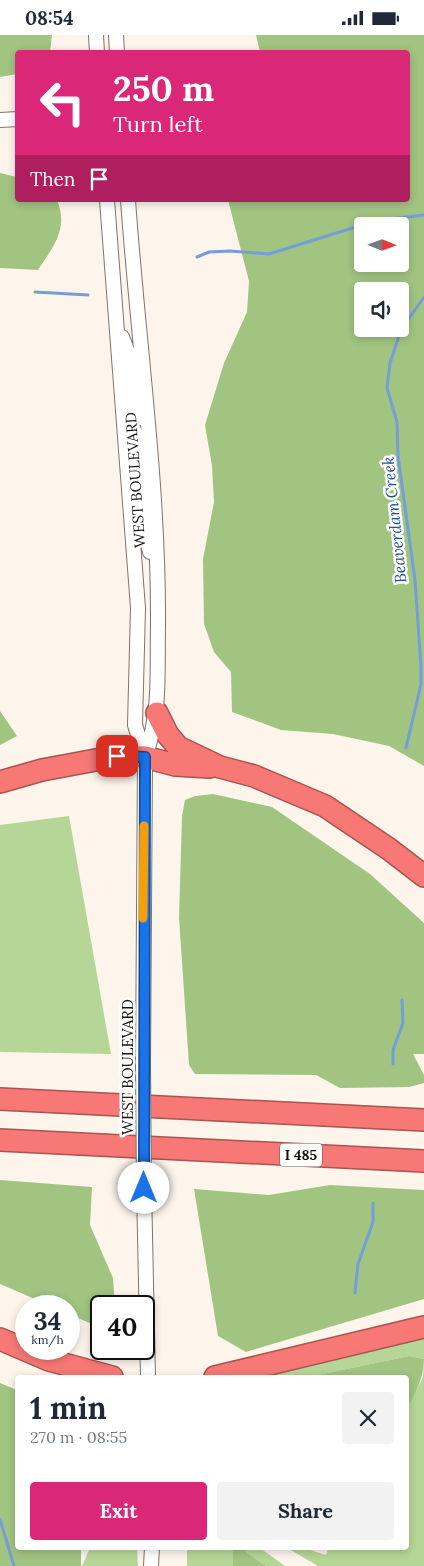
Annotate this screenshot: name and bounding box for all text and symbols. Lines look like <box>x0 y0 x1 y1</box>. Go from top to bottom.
text: 08:54 <box>25 6 74 30</box>
text: 250 m <box>113 66 214 111</box>
icon: left <box>30 70 95 135</box>
text: Turn left <box>113 110 203 138</box>
icon: arrive <box>85 165 113 193</box>
text: Then <box>30 167 75 191</box>
north arrow <box>354 217 409 273</box>
map controls <box>354 217 409 337</box>
button: sound <box>354 282 409 337</box>
street label: WEST BOULEVARD <box>121 412 149 548</box>
water label: Beaverdam Creek <box>377 456 411 584</box>
pin <box>96 735 138 777</box>
icon: arrive <box>103 742 131 770</box>
street label: WEST BOULEVARD <box>118 999 137 1135</box>
road number: I 485 <box>280 1143 322 1167</box>
position arrow <box>117 1161 169 1213</box>
speed limit sign: 40 <box>90 1295 155 1360</box>
text: 34 <box>34 1305 61 1337</box>
text: km/h <box>31 1332 64 1347</box>
text: 1 min <box>30 1389 107 1427</box>
button: close <box>342 1392 394 1444</box>
text: 270 m · 08:55 <box>30 1427 127 1447</box>
button: Exit <box>30 1482 207 1540</box>
button: Share <box>217 1482 394 1540</box>

